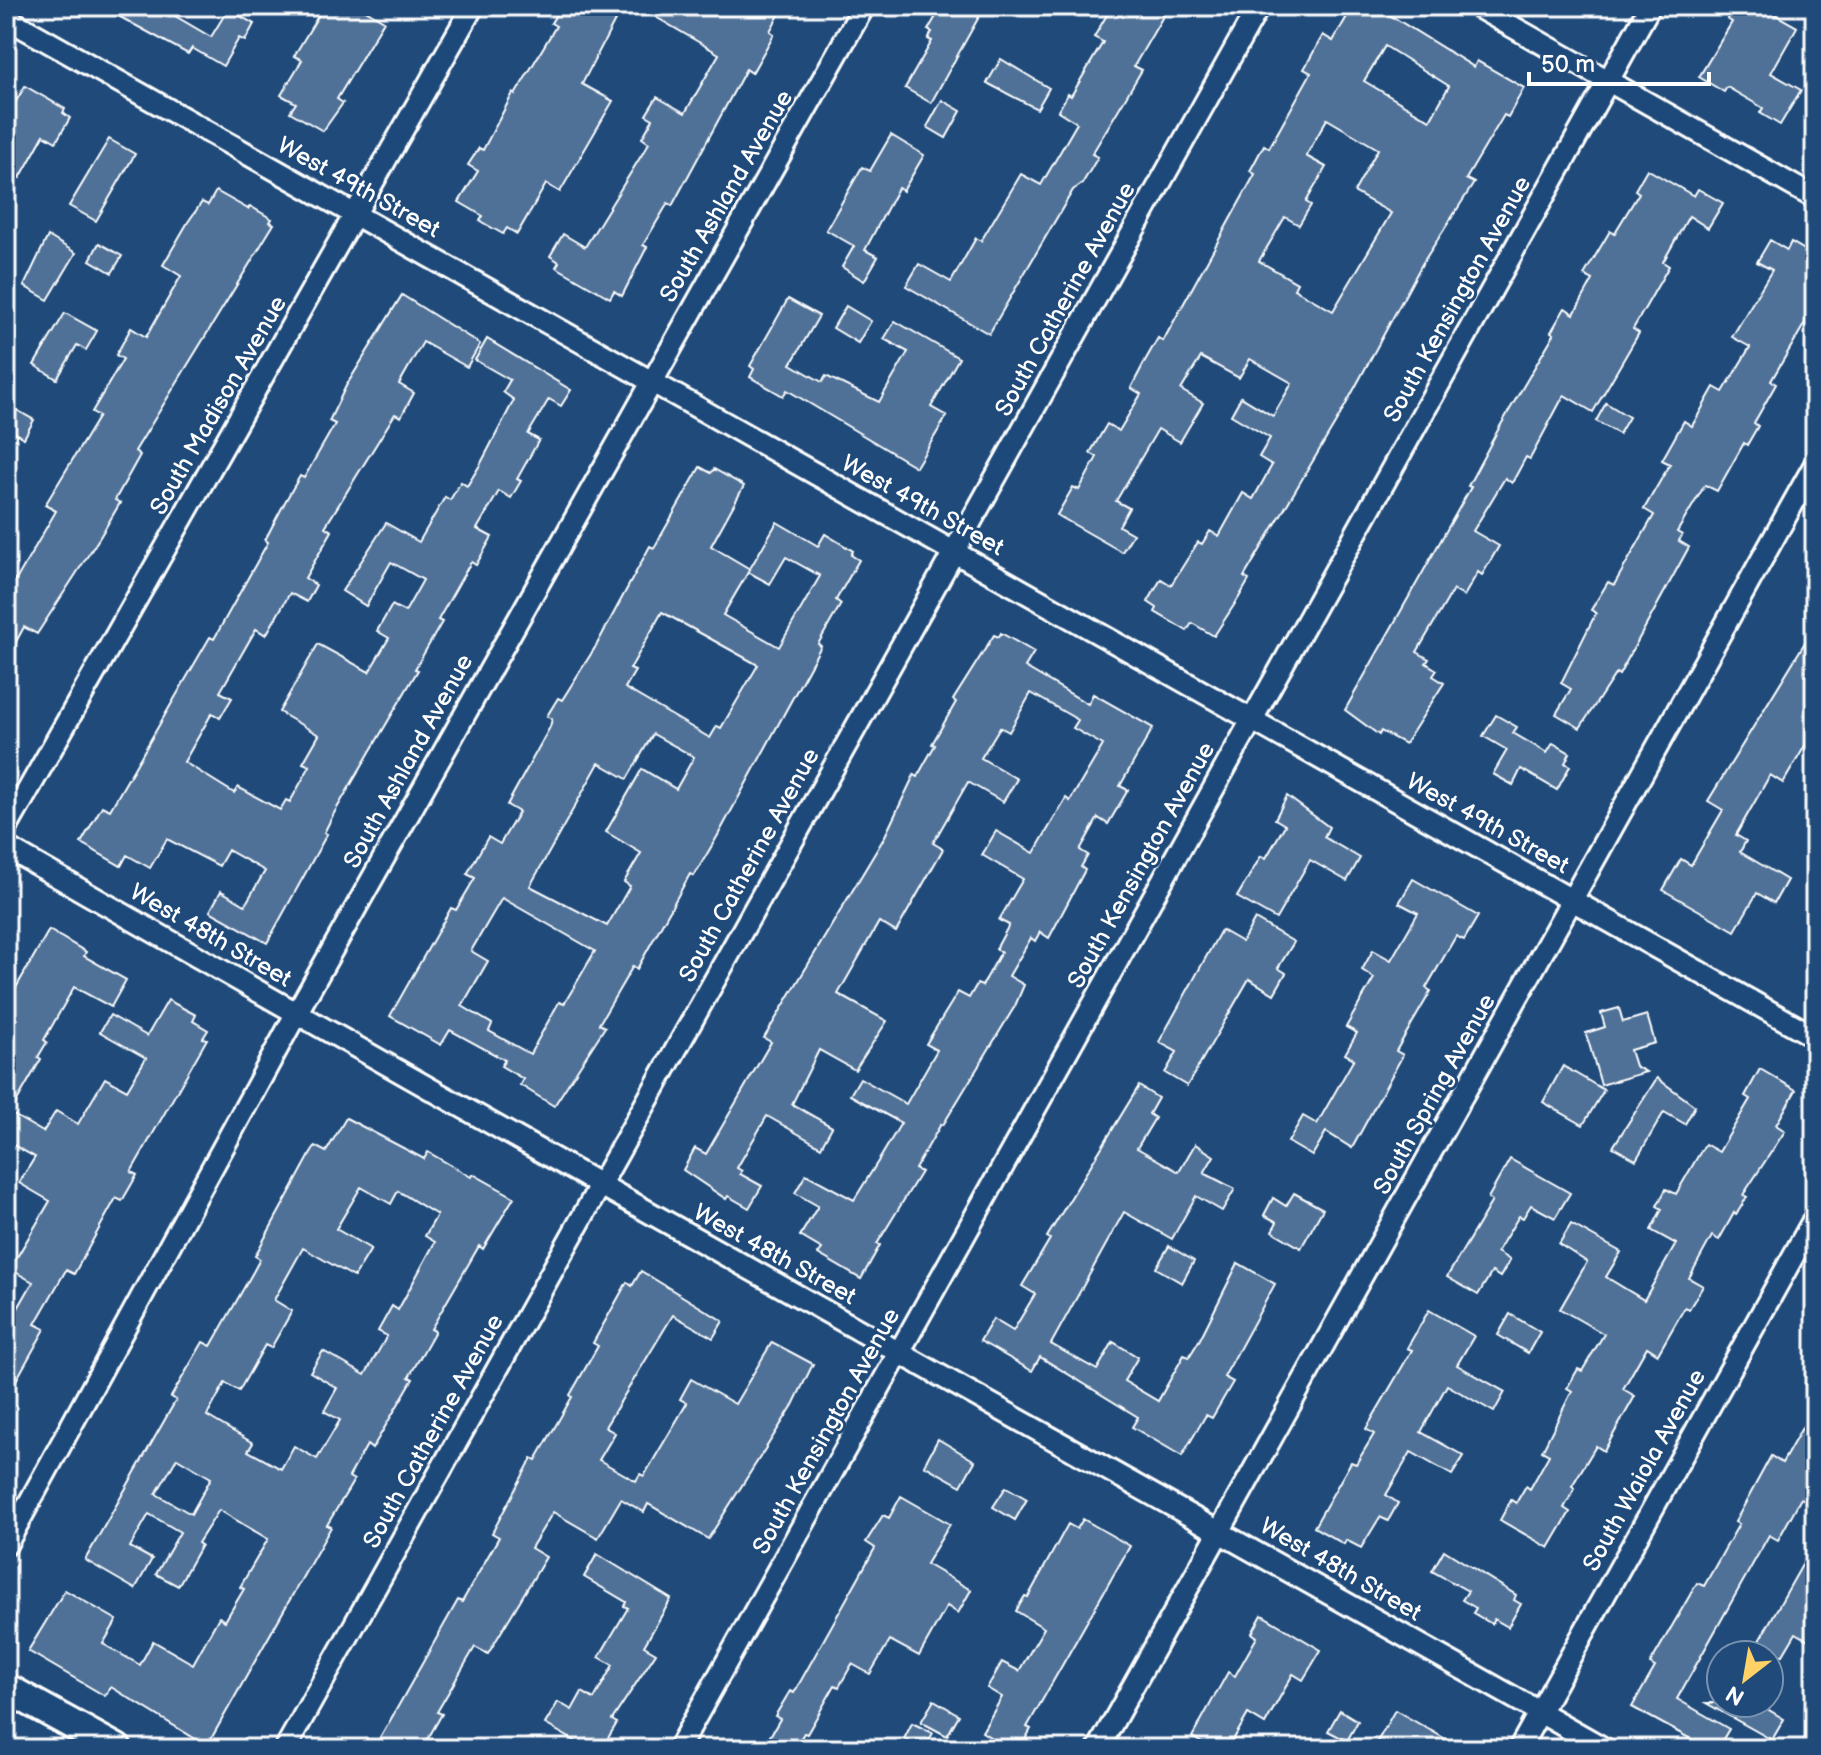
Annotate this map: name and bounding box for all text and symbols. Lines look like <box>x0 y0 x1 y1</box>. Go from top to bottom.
scale bar <box>1529 36 1709 86</box>
text: 50 m <box>1541 50 1595 79</box>
street label: South Ashland Avenue <box>654 85 799 308</box>
street label: West 49th Street <box>272 131 446 244</box>
street label: South Kensington Avenue <box>1378 171 1537 427</box>
street label: South Catherine Avenue <box>989 177 1142 421</box>
street label: South Madison Avenue <box>144 291 293 520</box>
street label: West 49th Street <box>836 449 1010 562</box>
street label: South Ashland Avenue <box>337 649 479 873</box>
street label: South Kensington Avenue <box>1062 737 1221 993</box>
street label: South Catherine Avenue <box>673 743 826 987</box>
street label: West 49th Street <box>1401 767 1575 880</box>
street label: West 48th Street <box>125 877 297 994</box>
street label: South Spring Avenue <box>1367 989 1502 1200</box>
street label: West 48th Street <box>688 1198 862 1311</box>
street label: South Kensington Avenue <box>747 1303 906 1559</box>
street label: South Catherine Avenue <box>357 1309 510 1553</box>
street label: South Waiola Avenue <box>1577 1364 1712 1576</box>
street label: West 48th Street <box>1255 1511 1427 1628</box>
north arrow <box>1705 1639 1785 1719</box>
text: N <box>1721 1679 1750 1711</box>

